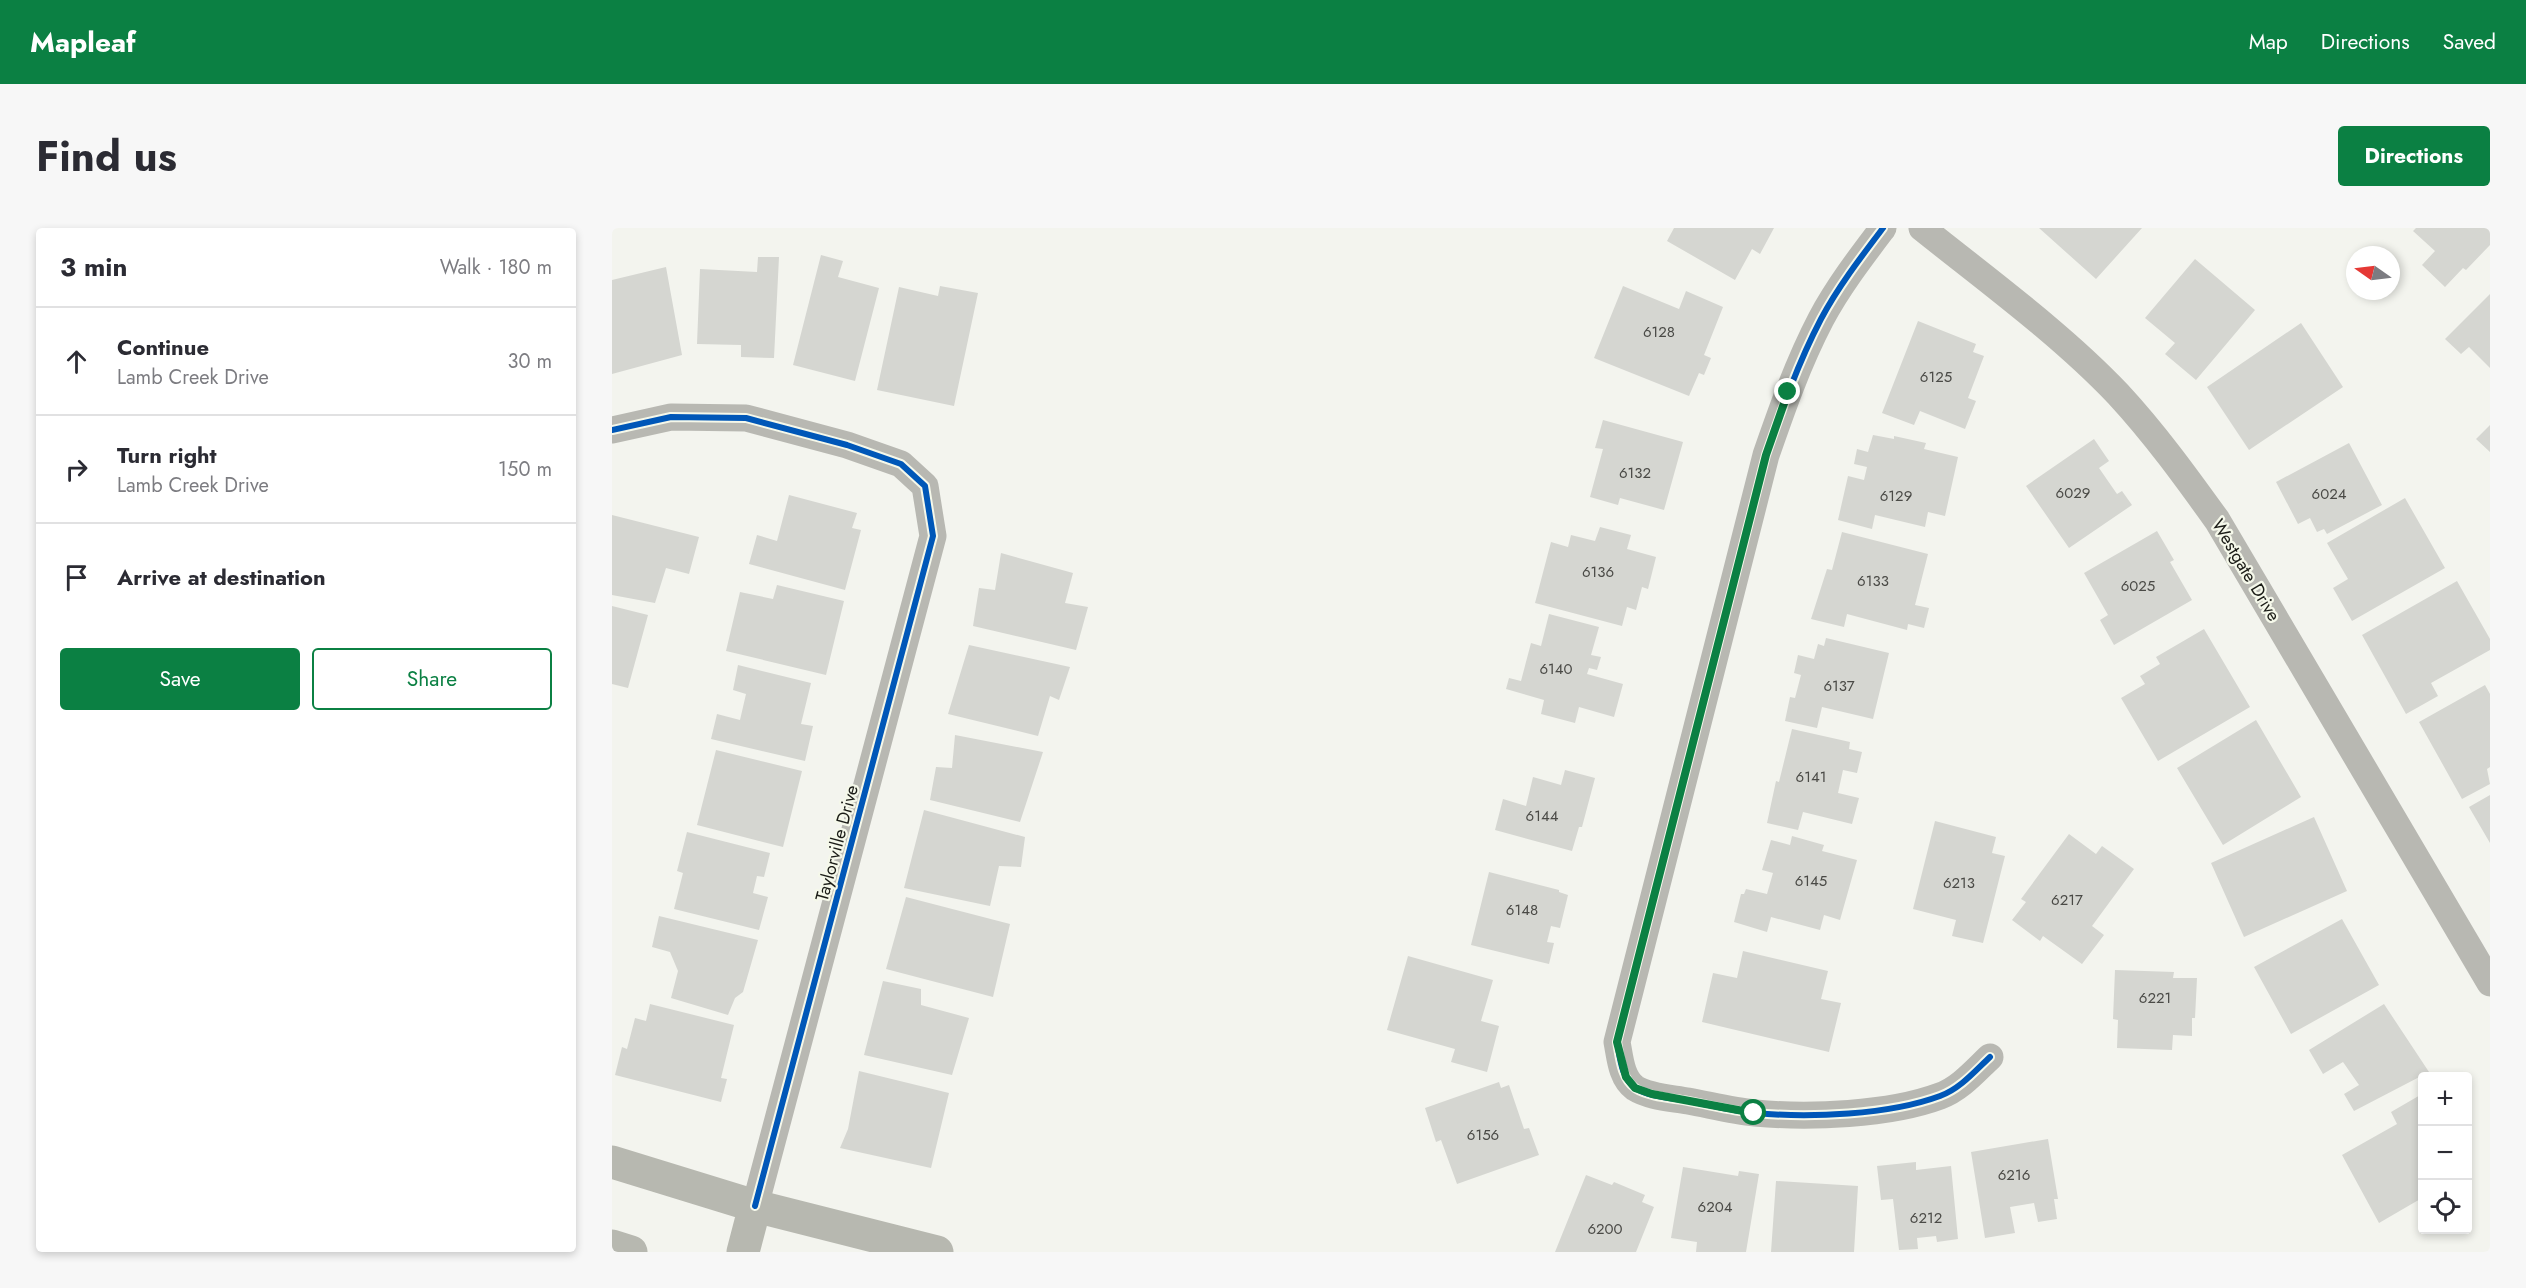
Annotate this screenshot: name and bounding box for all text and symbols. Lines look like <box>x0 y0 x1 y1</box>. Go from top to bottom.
text: Mapleaf <box>30 22 136 63</box>
text: Map <box>2249 27 2288 57</box>
text: Directions <box>2321 27 2410 57</box>
text: Saved <box>2443 27 2496 57</box>
text: Find us <box>36 126 177 187</box>
button: Directions <box>2338 126 2490 186</box>
north arrow <box>2346 246 2400 300</box>
text: 3 min <box>60 248 127 286</box>
text: Walk · 180 m <box>440 253 552 282</box>
house number: 6128 <box>1643 321 1675 343</box>
text: Continue <box>117 331 209 363</box>
icon: ahead <box>60 345 93 378</box>
text: 30 m <box>507 347 552 376</box>
text: Lamb Creek Drive <box>117 363 269 392</box>
house number: 6125 <box>1920 366 1952 388</box>
route end <box>1774 378 1800 404</box>
text: Turn right <box>117 439 217 471</box>
icon: right <box>60 453 93 486</box>
text: 150 m <box>498 455 552 484</box>
house number: 6132 <box>1619 462 1651 484</box>
text: Lamb Creek Drive <box>117 471 269 500</box>
house number: 6029 <box>2056 482 2090 504</box>
house number: 6024 <box>2312 483 2347 505</box>
house number: 6129 <box>1880 485 1912 507</box>
street label: Westgate Drive <box>2205 514 2287 626</box>
icon: arrive <box>60 561 93 594</box>
text: Arrive at destination <box>117 561 326 593</box>
house number: 6136 <box>1582 561 1614 583</box>
house number: 6133 <box>1857 570 1889 592</box>
house number: 6025 <box>2121 575 2155 597</box>
button: Save <box>60 648 300 710</box>
button: Share <box>312 648 552 710</box>
house number: 6140 <box>1539 658 1573 680</box>
house number: 6137 <box>1823 675 1855 697</box>
house number: 6141 <box>1796 766 1826 788</box>
street label: Taylorville Drive <box>809 782 865 904</box>
house number: 6144 <box>1526 805 1559 827</box>
house number: 6145 <box>1795 870 1827 892</box>
house number: 6213 <box>1943 872 1975 894</box>
house number: 6217 <box>2051 889 2083 911</box>
house number: 6148 <box>1506 899 1538 921</box>
house number: 6221 <box>2139 987 2171 1009</box>
map controls <box>2418 1072 2472 1234</box>
button: + <box>2418 1072 2472 1126</box>
route start <box>1740 1099 1766 1125</box>
house number: 6156 <box>1467 1124 1499 1146</box>
button: − <box>2418 1126 2472 1180</box>
house number: 6216 <box>1998 1164 2030 1186</box>
button: locate <box>2418 1180 2472 1234</box>
house number: 6204 <box>1698 1196 1733 1218</box>
house number: 6212 <box>1910 1207 1942 1229</box>
house number: 6200 <box>1587 1218 1623 1240</box>

